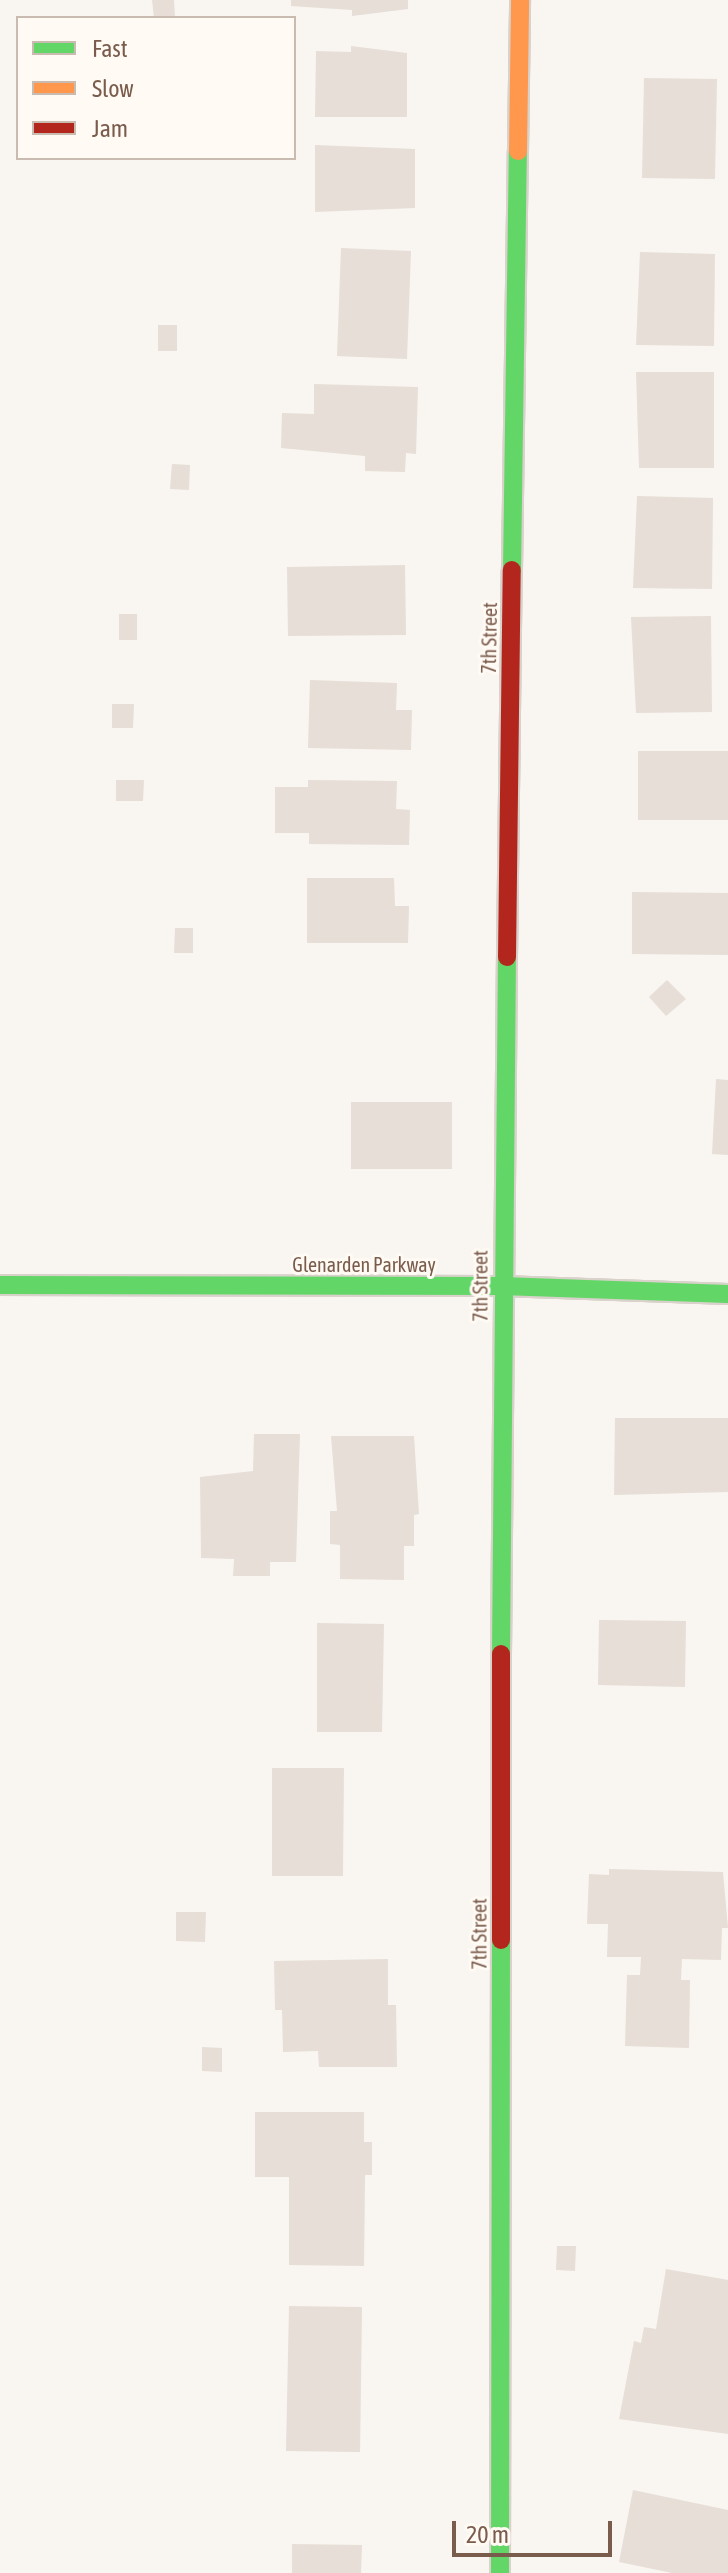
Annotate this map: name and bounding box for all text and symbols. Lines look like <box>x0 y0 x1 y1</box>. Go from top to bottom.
legend <box>16 16 296 160</box>
text: Fast <box>92 35 128 62</box>
text: Slow <box>92 75 134 102</box>
text: Jam <box>92 115 128 142</box>
street label: 7th Street <box>476 602 502 674</box>
street label: 7th Street <box>468 1250 492 1322</box>
street label: Glenarden Parkway <box>292 1252 436 1276</box>
street label: 7th Street <box>467 1898 491 1970</box>
scale bar <box>456 2505 616 2555</box>
text: 20 m <box>466 2521 509 2548</box>

